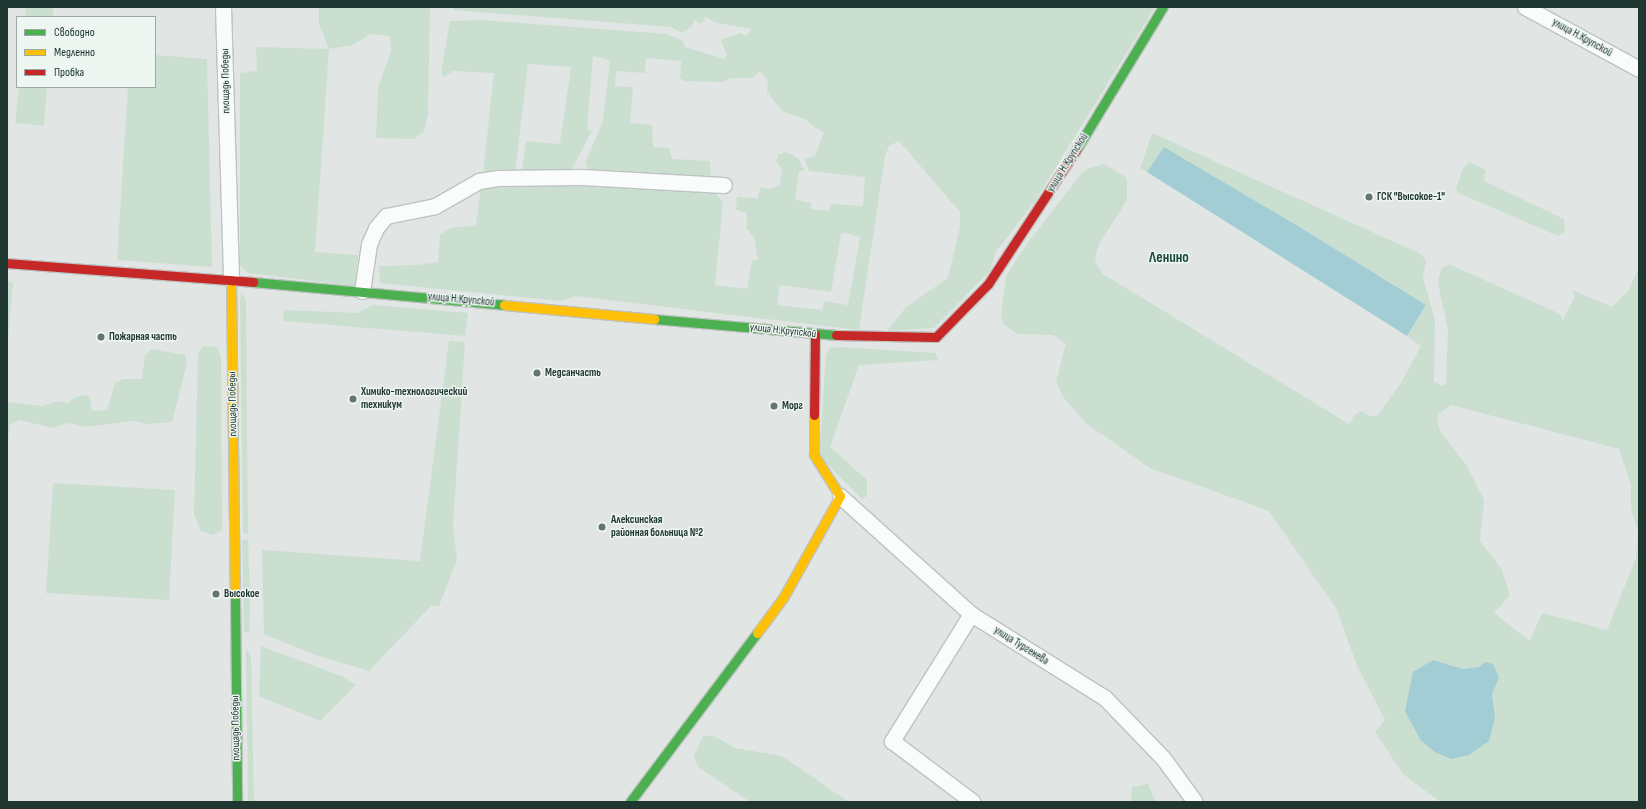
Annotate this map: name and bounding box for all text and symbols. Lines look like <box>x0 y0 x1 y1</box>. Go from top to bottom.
legend <box>16 16 156 88</box>
street label: улица Н.Крупской <box>1550 16 1614 60</box>
text: Свободно <box>54 25 95 40</box>
text: Медленно <box>54 45 95 60</box>
street label: площадь Победы <box>219 48 233 114</box>
text: Пробка <box>54 65 84 80</box>
street label: улица Н.Крупской <box>1045 131 1091 195</box>
place label: ГСК "Высокое-1" <box>1377 190 1445 204</box>
marker: ГСК "Высокое-1" <box>1364 192 1374 202</box>
district label: Ленино <box>1149 249 1189 267</box>
street label: улица Н.Крупской <box>427 291 495 309</box>
street label: улица Н.Крупской <box>749 321 817 341</box>
place label: Пожарная часть <box>109 330 177 344</box>
marker: Пожарная часть <box>96 332 106 342</box>
place label: Медсанчасть <box>545 366 601 380</box>
marker: Медсанчасть <box>532 368 542 378</box>
street label: площадь Победы <box>226 371 240 437</box>
place label: Химико-технологический техникум <box>361 386 467 412</box>
marker: Химико-технологический техникум <box>348 394 358 404</box>
place label: Морг <box>782 399 803 413</box>
marker: Морг <box>769 401 779 411</box>
place label: Алексинская районная больница №2 <box>611 514 703 540</box>
marker: Алексинская районная больница №2 <box>596 521 608 533</box>
place label: Высокое <box>224 587 259 601</box>
marker: Высокое <box>211 589 221 599</box>
street label: улица Тургенева <box>991 624 1051 668</box>
street label: площадь Победы <box>229 695 243 761</box>

